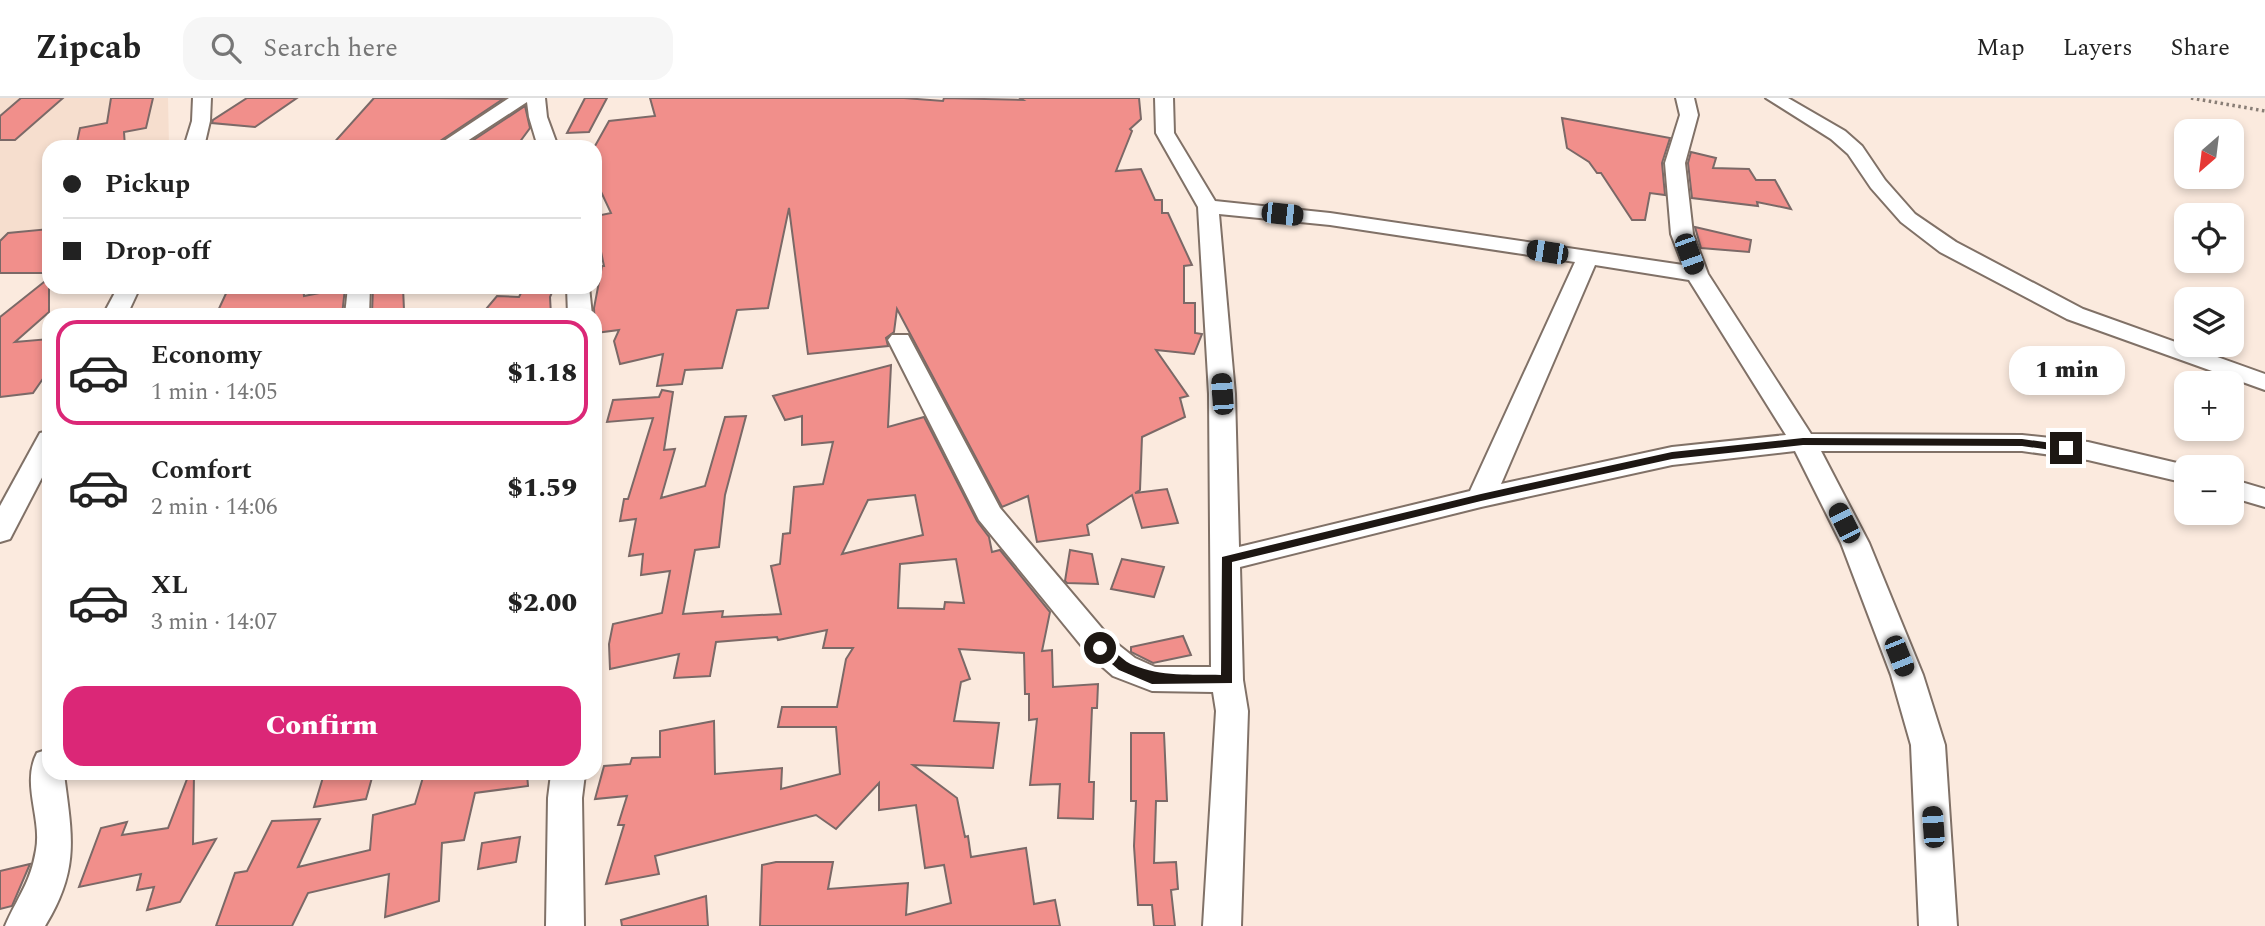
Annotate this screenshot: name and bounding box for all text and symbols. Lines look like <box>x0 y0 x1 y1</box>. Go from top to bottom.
search box <box>183 17 673 80</box>
text: Zipcab <box>35 23 141 73</box>
text: Search here <box>263 28 398 68</box>
icon: search <box>207 29 245 67</box>
text: Map <box>1976 30 2025 66</box>
text: Layers <box>2063 30 2133 66</box>
text: Share <box>2171 30 2230 66</box>
north arrow <box>2174 119 2244 189</box>
map controls <box>2174 119 2244 525</box>
text: Pickup <box>105 164 190 204</box>
car <box>1261 201 1304 227</box>
button: locate <box>2174 203 2244 273</box>
text: Drop-off <box>105 231 210 271</box>
car <box>1672 231 1707 277</box>
car <box>1525 238 1570 266</box>
button: layers <box>2174 287 2244 357</box>
text: Economy <box>151 335 261 375</box>
icon: car <box>67 341 130 404</box>
callout: 1 min <box>2008 346 2124 396</box>
text: $1.18 <box>507 353 577 393</box>
text: 1 min <box>2035 353 2099 388</box>
button: + <box>2174 371 2244 441</box>
car <box>1211 372 1234 416</box>
text: 1 min · 14:05 <box>151 375 278 410</box>
route end <box>2050 432 2082 464</box>
text: Comfort <box>151 450 252 490</box>
button: − <box>2174 455 2244 525</box>
icon: car <box>67 456 130 519</box>
text: $1.59 <box>507 468 577 508</box>
text: 2 min · 14:06 <box>151 490 278 525</box>
car <box>1826 500 1863 546</box>
text: XL <box>151 565 188 605</box>
icon: car <box>67 571 130 634</box>
text: $2.00 <box>507 583 577 623</box>
text: 3 min · 14:07 <box>151 605 278 640</box>
route start <box>1084 632 1116 664</box>
car <box>1882 633 1917 679</box>
button: Confirm <box>63 686 581 766</box>
car <box>1922 805 1945 849</box>

